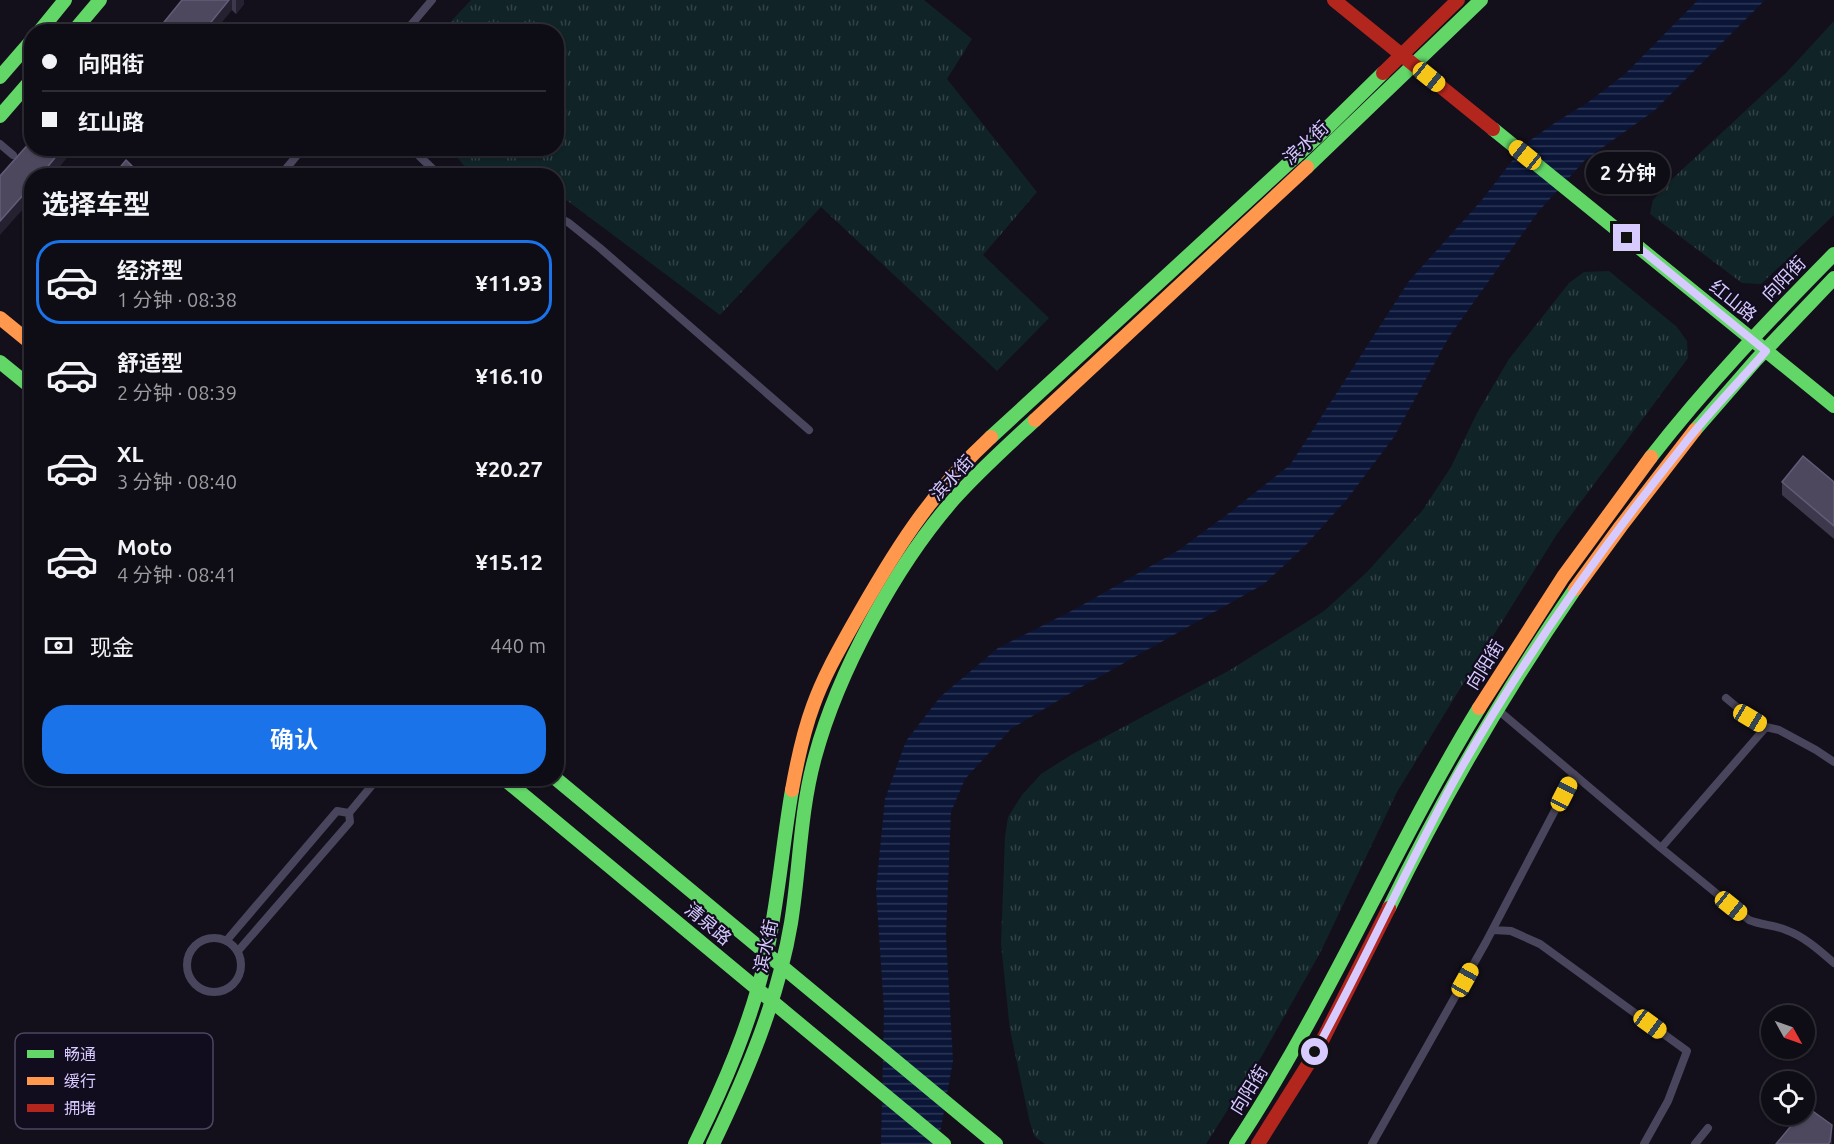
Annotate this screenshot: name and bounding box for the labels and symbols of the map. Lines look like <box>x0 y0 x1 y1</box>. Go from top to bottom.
car <box>1409 59 1449 95</box>
street label: 滨水街 <box>1279 117 1332 168</box>
car <box>1505 137 1545 173</box>
callout: 2 分钟 <box>1585 151 1669 193</box>
route end <box>1613 224 1640 251</box>
street label: 向阳街 <box>1757 252 1809 305</box>
street label: 红山路 <box>1706 275 1761 325</box>
street label: 滨水街 <box>926 451 977 504</box>
street label: 向阳街 <box>1461 636 1507 693</box>
car <box>1730 701 1770 735</box>
car <box>1548 774 1580 814</box>
car <box>1711 888 1751 924</box>
street label: 清泉路 <box>682 898 736 948</box>
street label: 滨水街 <box>750 917 780 974</box>
car <box>1448 960 1482 1000</box>
north arrow <box>1761 1005 1815 1059</box>
car <box>1630 1006 1670 1042</box>
legend <box>15 1033 213 1129</box>
route start <box>1301 1038 1328 1065</box>
text: 畅通 <box>64 1045 96 1063</box>
street label: 向阳街 <box>1225 1061 1271 1118</box>
text: 缓行 <box>64 1072 96 1090</box>
text: 拥堵 <box>64 1099 96 1117</box>

